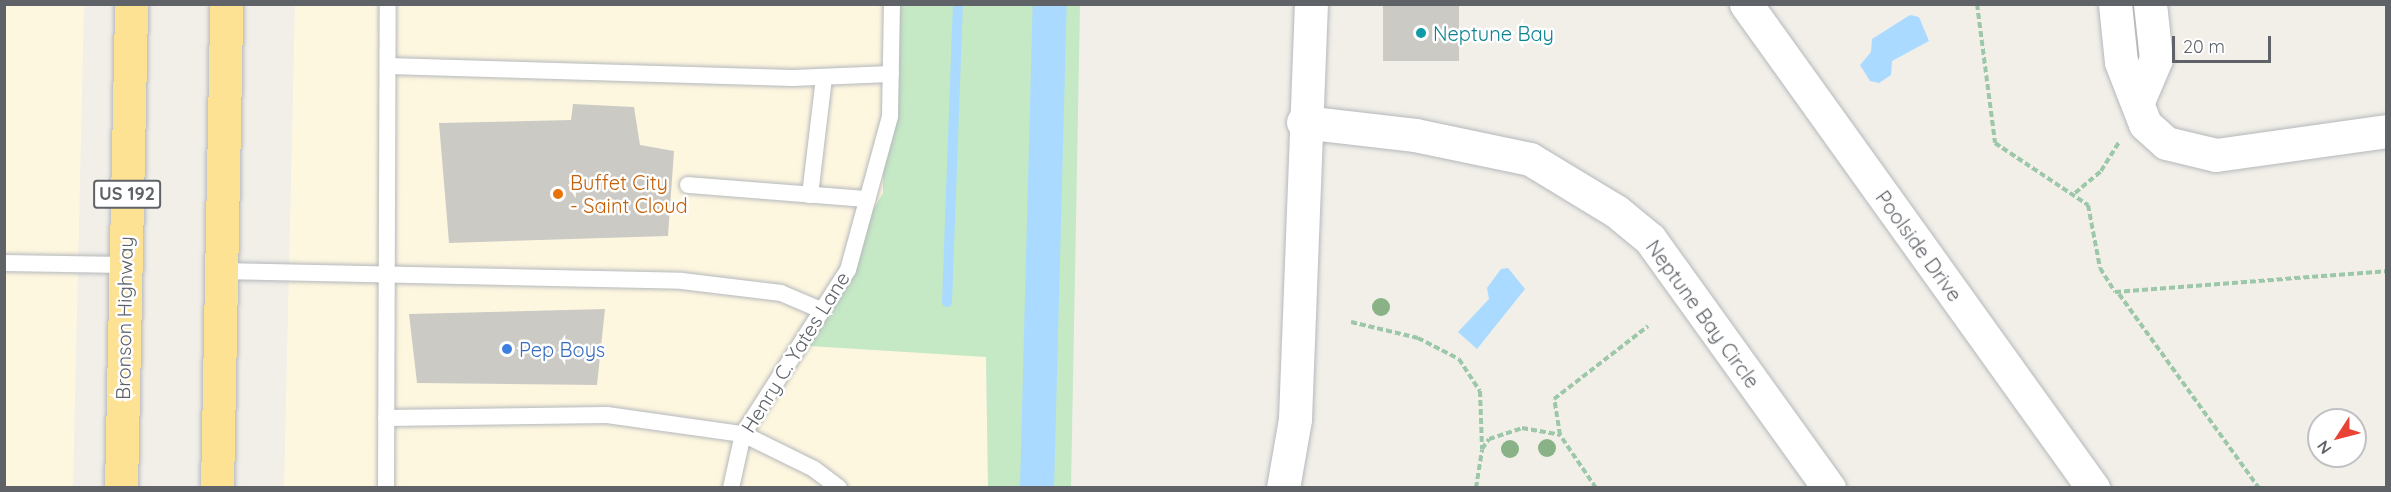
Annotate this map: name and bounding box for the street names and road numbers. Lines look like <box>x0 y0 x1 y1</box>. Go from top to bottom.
road number: US 192 <box>92 179 162 209</box>
street label: Poolside Drive <box>1871 186 1967 306</box>
street label: Neptune Bay Circle <box>1641 235 1765 393</box>
street label: Bronson Highway <box>111 236 137 400</box>
street label: Henry C. Yates Lane <box>736 267 854 437</box>

